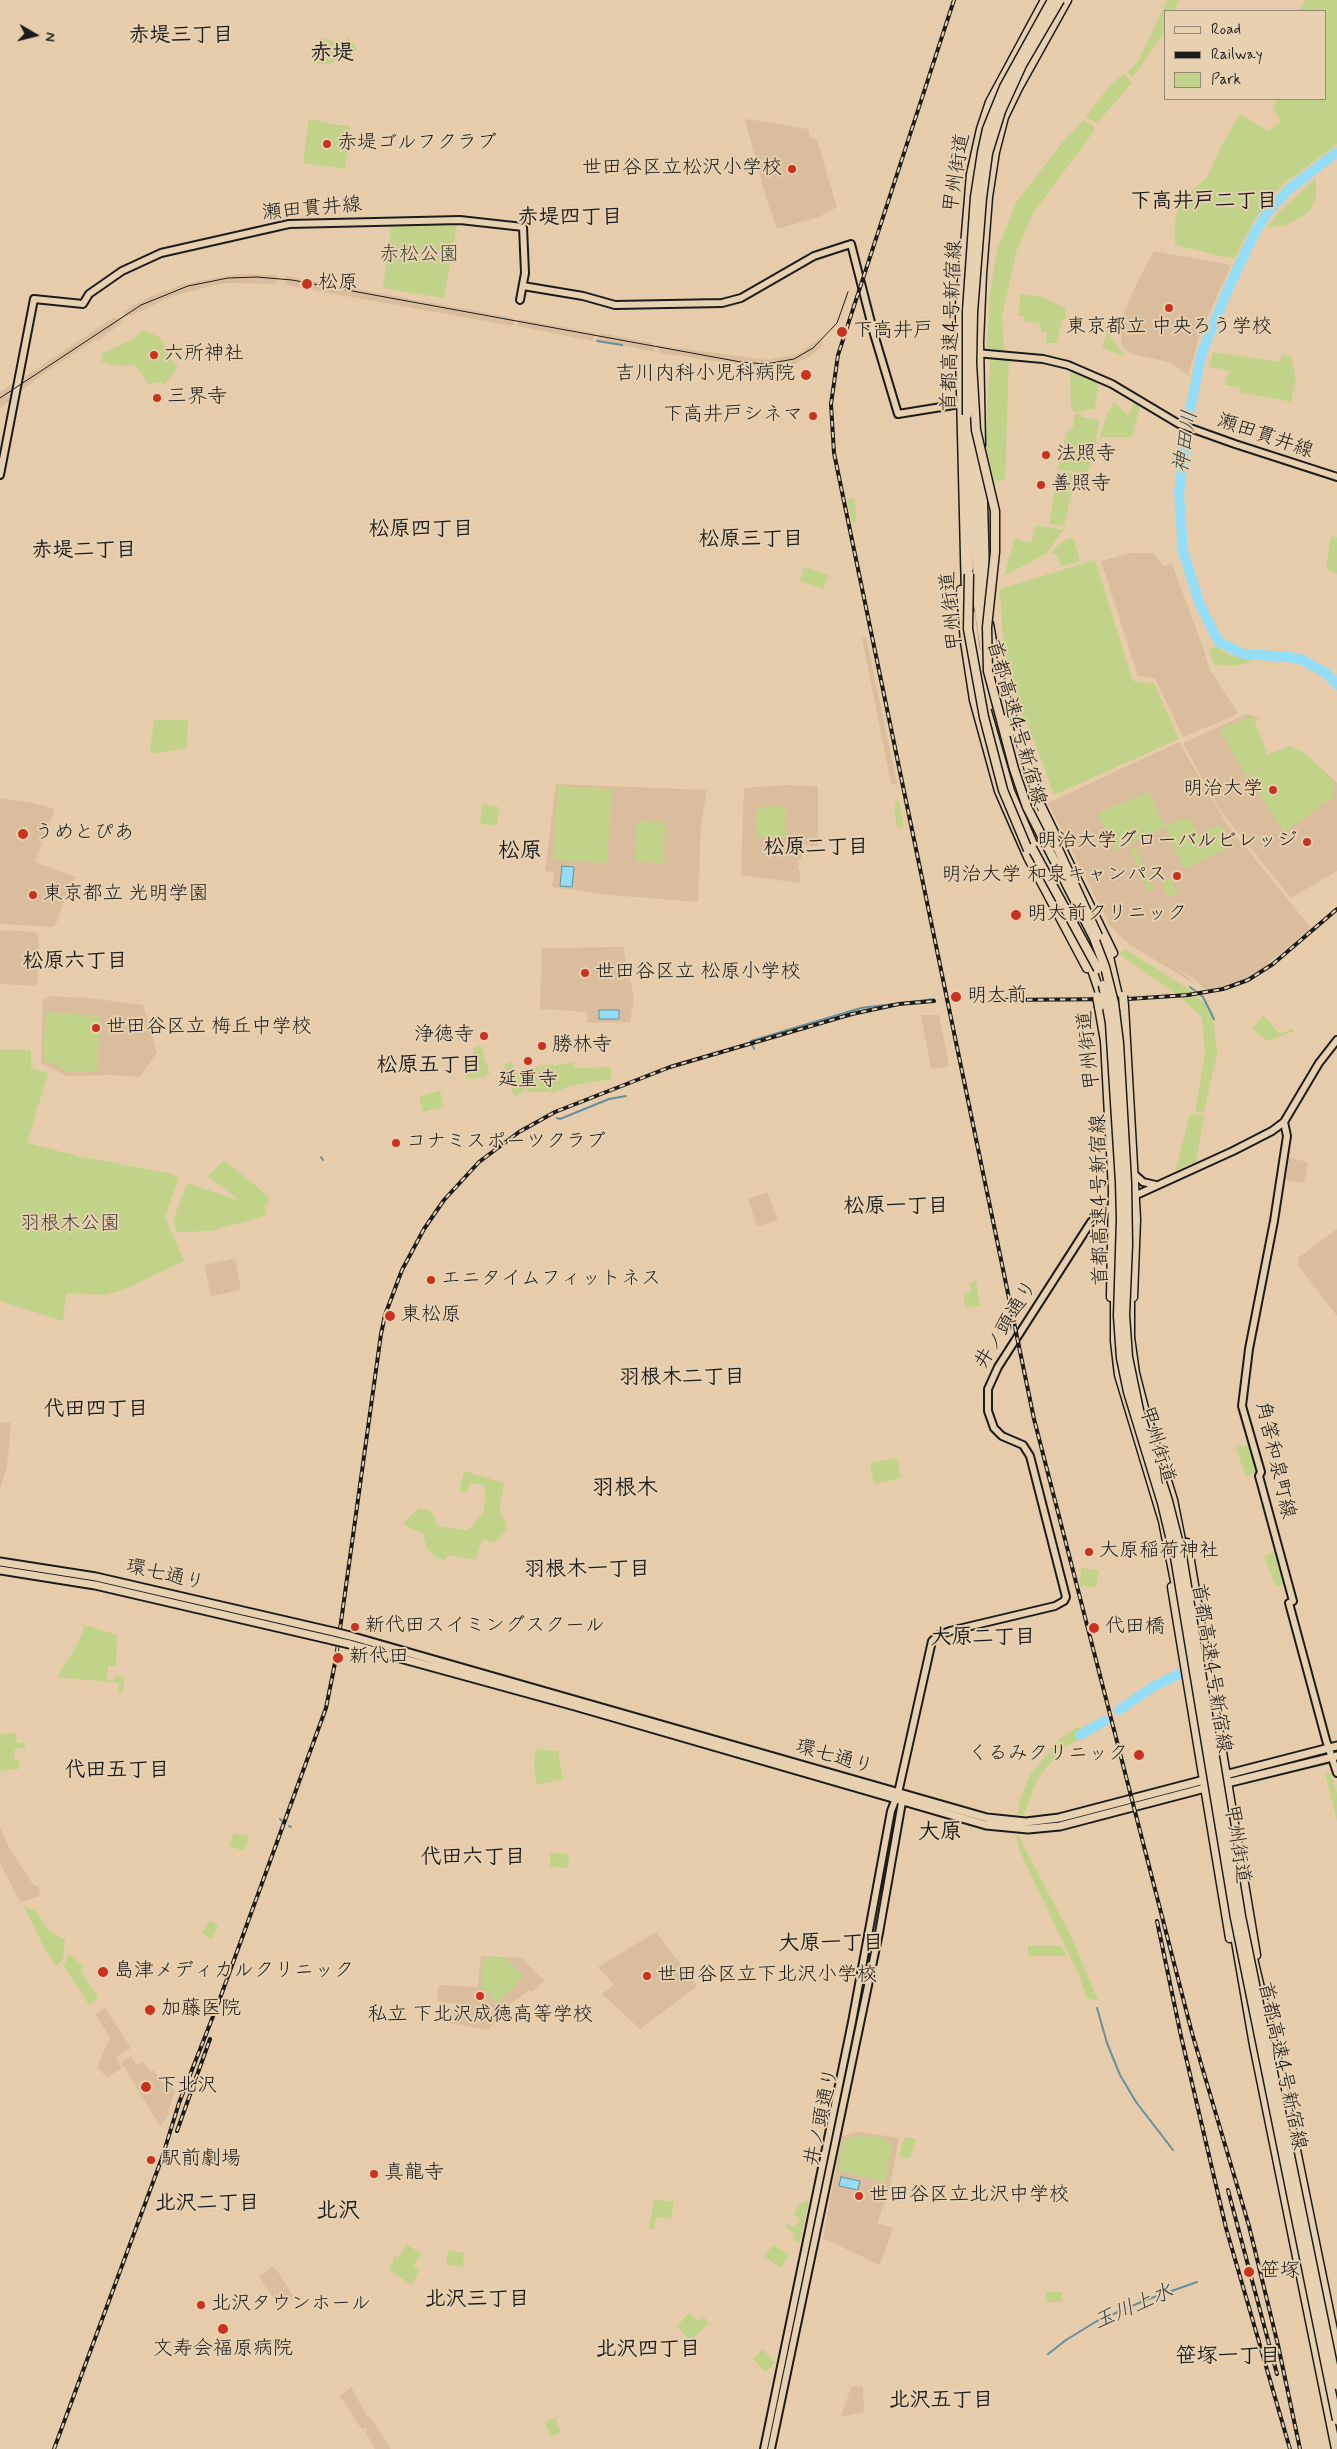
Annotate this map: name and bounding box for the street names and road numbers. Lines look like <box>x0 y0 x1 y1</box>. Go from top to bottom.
street label: 甲州街道 <box>940 132 976 214</box>
street label: 瀬田貫井線 <box>261 194 363 226</box>
street label: 首都高速4号新宿線 <box>938 240 968 412</box>
street label: 瀬田貫井線 <box>1214 409 1316 465</box>
street label: 甲州街道 <box>937 570 969 652</box>
street label: 首都高速4号新宿線 <box>980 637 1050 809</box>
street label: 甲州街道 <box>1074 1009 1106 1091</box>
street label: 首都高速4号新宿線 <box>1088 1114 1114 1286</box>
street label: 井ノ頭通り <box>970 1276 1044 1374</box>
street label: 角筈和泉町線 <box>1249 1399 1299 1521</box>
street label: 甲州街道 <box>1133 1403 1179 1487</box>
street label: 環七通り <box>123 1555 207 1597</box>
street label: 首都高速4号新宿線 <box>1185 1581 1235 1755</box>
street label: 環七通り <box>792 1735 876 1781</box>
street label: 甲州街道 <box>1218 1803 1254 1885</box>
street label: 首都高速4号新宿線 <box>1251 1980 1311 2152</box>
street label: 井ノ頭通り <box>801 2066 845 2168</box>

